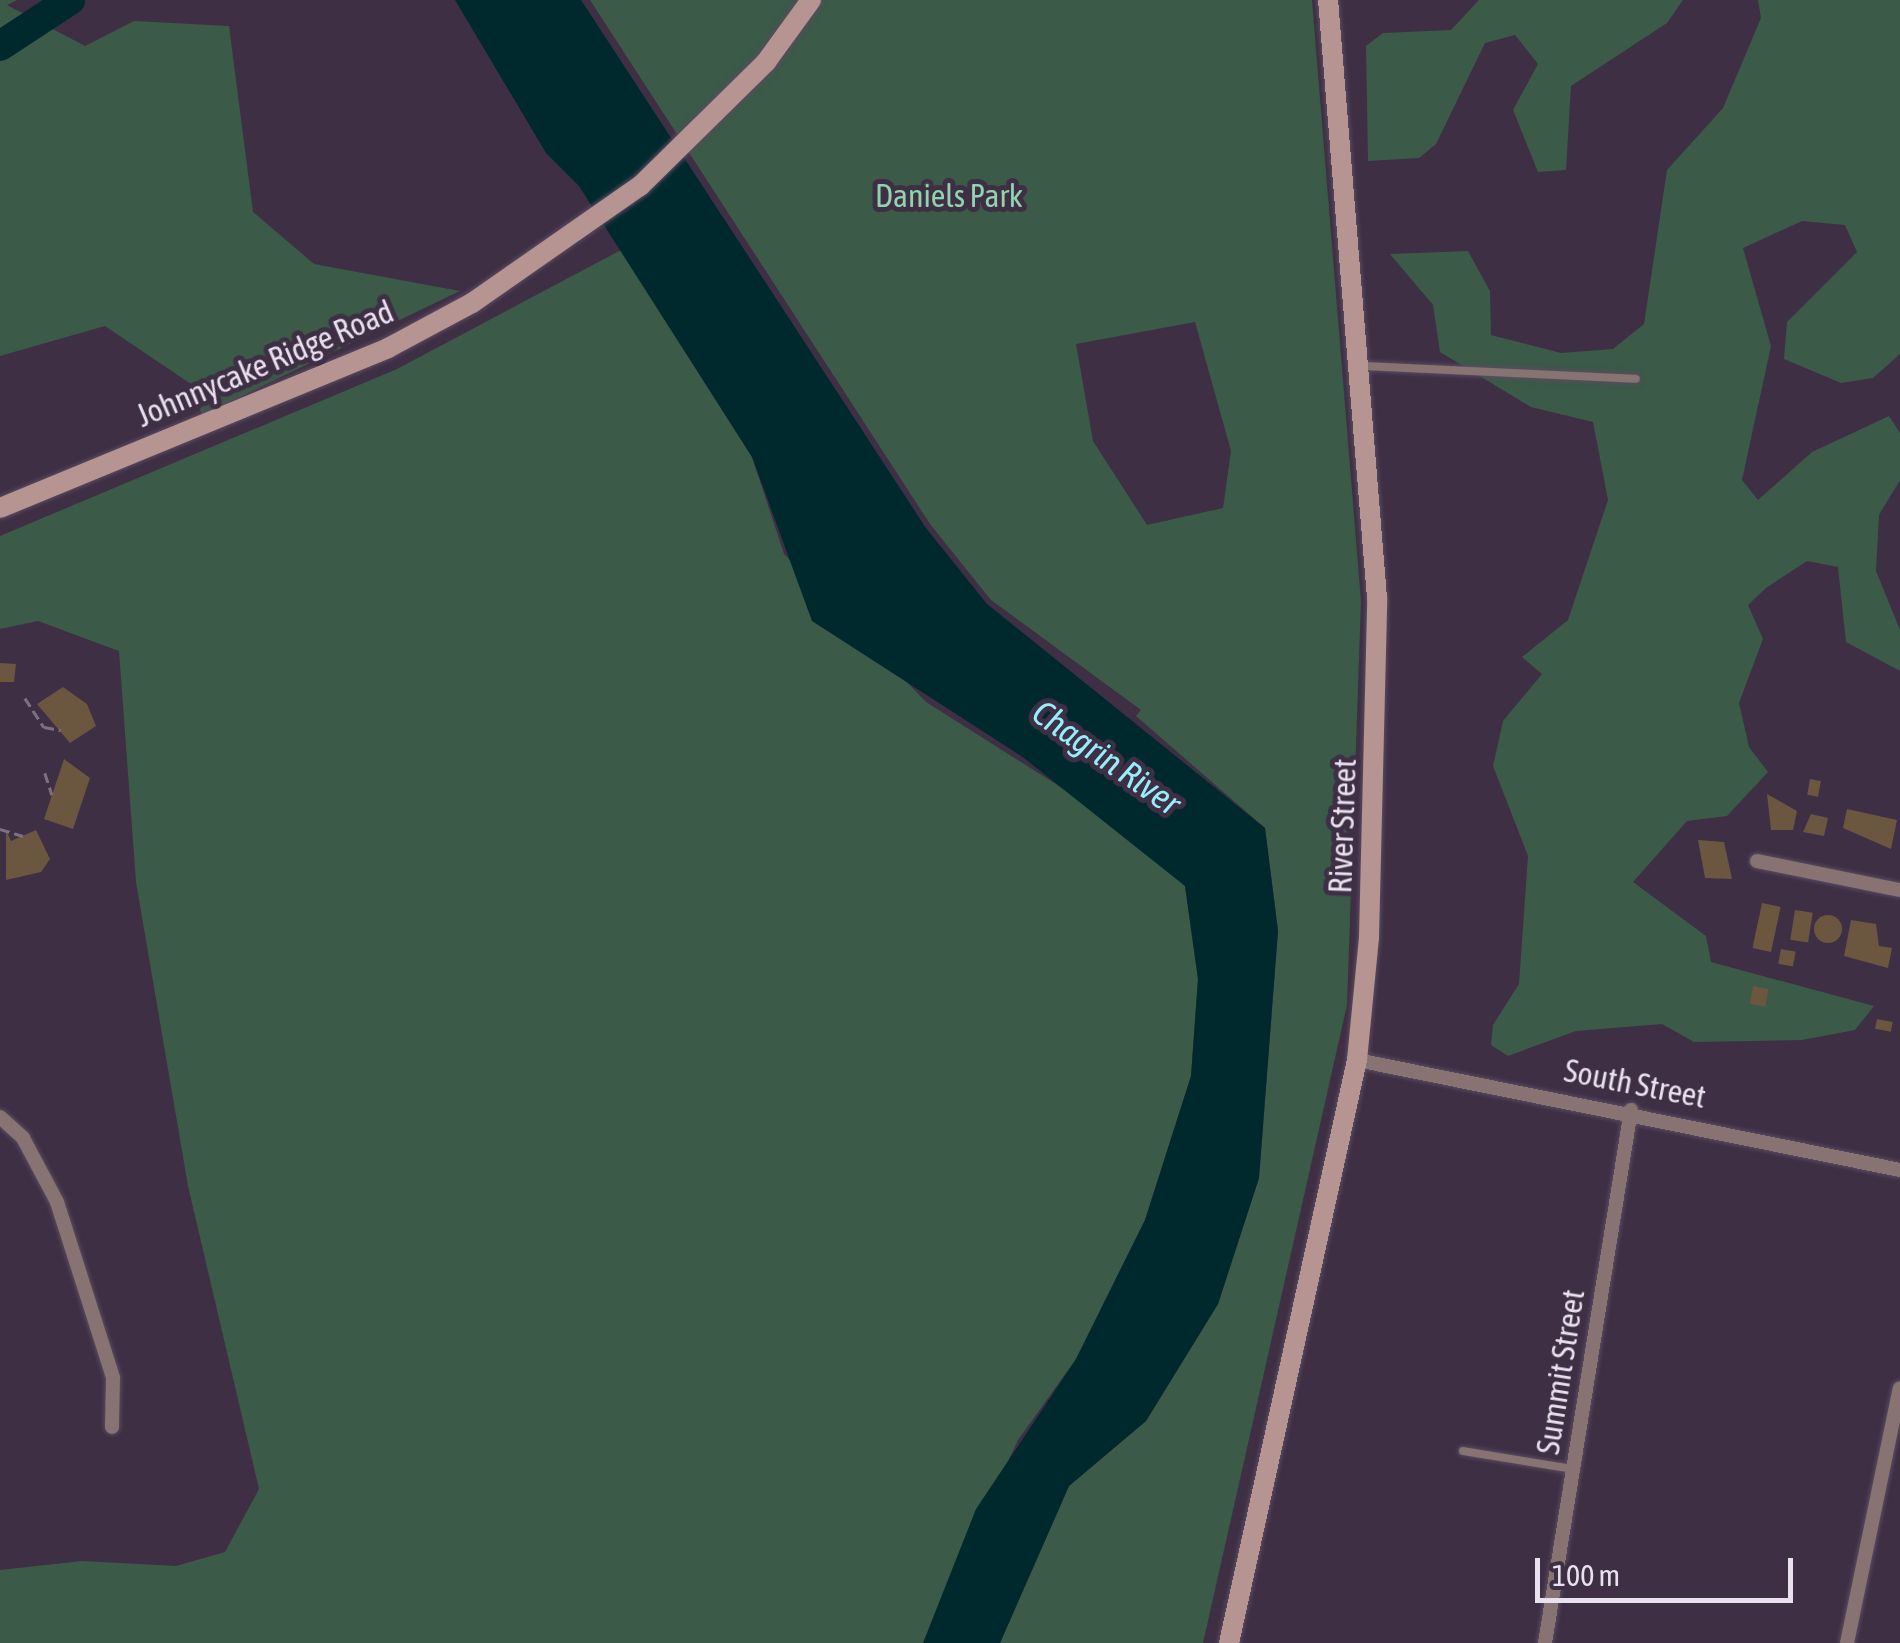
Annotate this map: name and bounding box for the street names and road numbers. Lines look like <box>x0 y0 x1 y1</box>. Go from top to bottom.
street label: Johnnycake Ridge Road <box>131 293 399 435</box>
street label: River Street <box>1321 758 1365 894</box>
street label: South Street <box>1561 1051 1709 1117</box>
street label: Summit Street <box>1529 1287 1593 1457</box>

